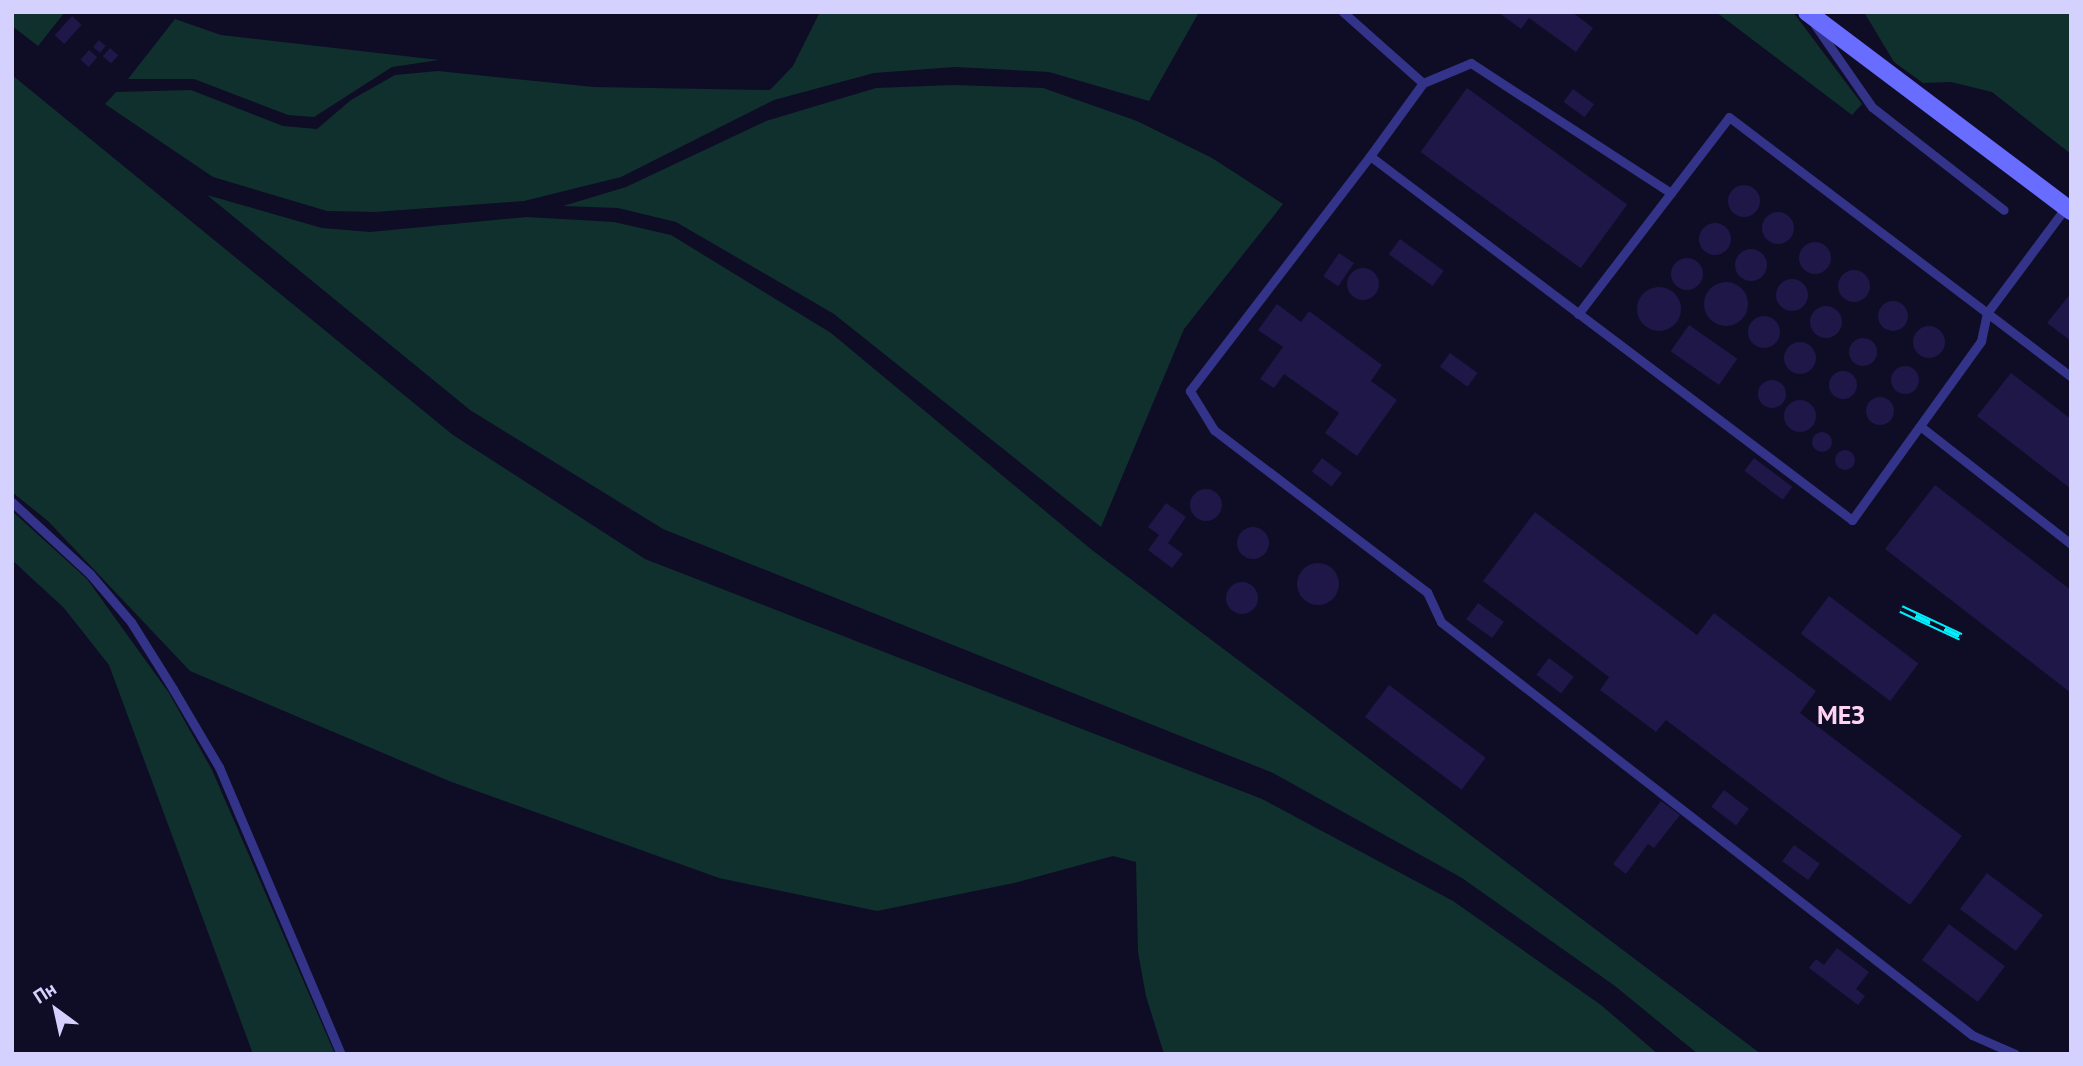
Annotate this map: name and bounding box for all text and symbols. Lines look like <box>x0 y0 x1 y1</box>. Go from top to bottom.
district label: МЕЗ <box>1817 699 1865 731</box>
north arrow <box>21 975 91 1045</box>
text: Пн <box>29 976 60 1009</box>

